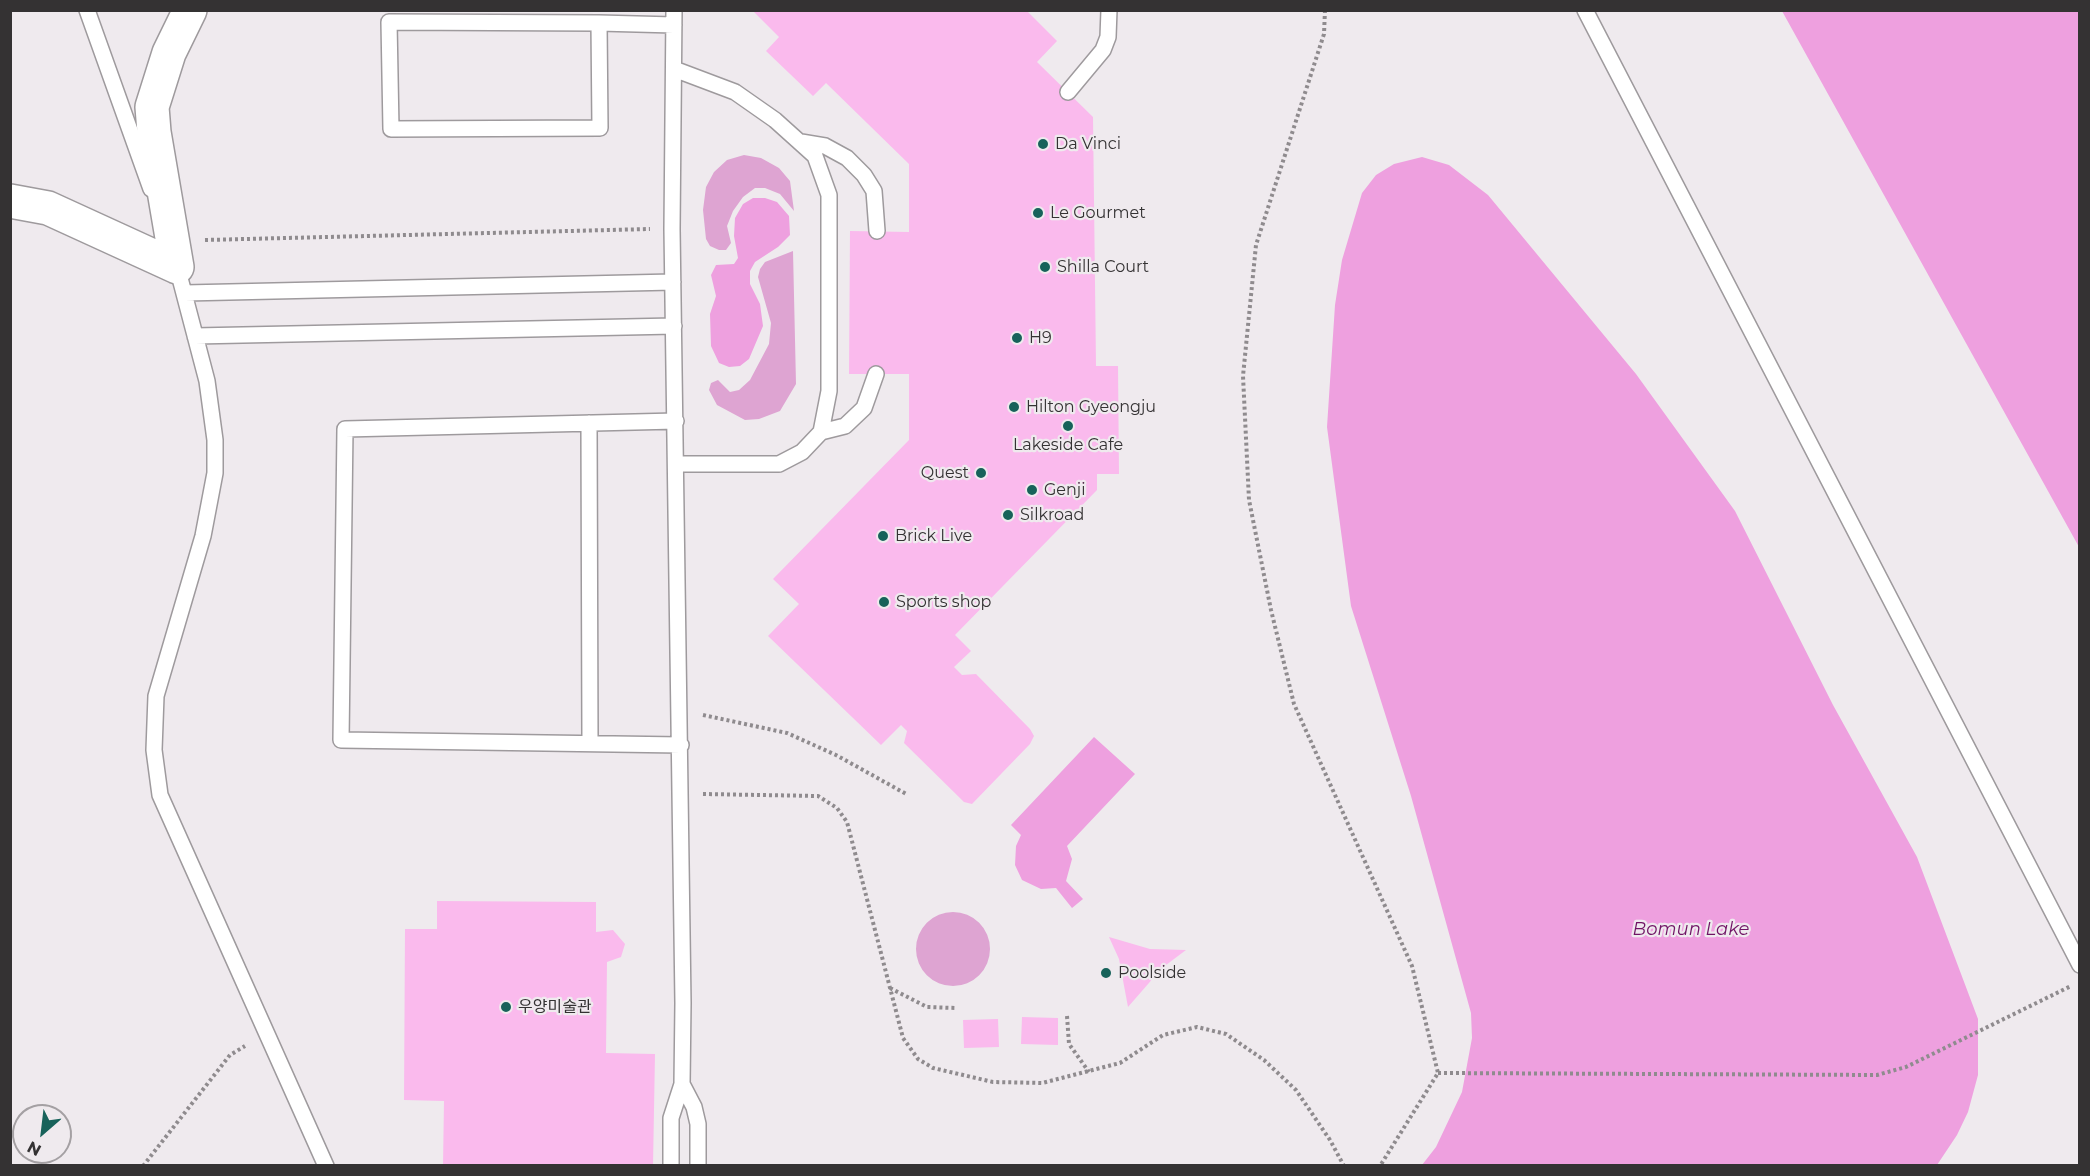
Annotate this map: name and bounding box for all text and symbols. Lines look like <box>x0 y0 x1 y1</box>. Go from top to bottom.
place label: Da Vinci <box>1055 134 1121 154</box>
marker: Da Vinci <box>1036 137 1050 151</box>
place label: Le Gourmet <box>1050 203 1146 223</box>
marker: Le Gourmet <box>1031 206 1045 220</box>
place label: Shilla Court <box>1057 257 1149 277</box>
marker: Shilla Court <box>1038 260 1052 274</box>
place label: H9 <box>1029 328 1052 348</box>
marker: H9 <box>1010 331 1024 345</box>
place label: Hilton Gyeongju <box>1026 397 1156 417</box>
marker: Hilton Gyeongju <box>1007 400 1021 414</box>
marker: Lakeside Cafe <box>1061 419 1075 433</box>
place label: Lakeside Cafe <box>1013 435 1123 455</box>
place label: Quest <box>921 463 969 483</box>
marker: Quest <box>974 466 988 480</box>
place label: Genji <box>1044 480 1086 500</box>
marker: Genji <box>1025 483 1039 497</box>
place label: Silkroad <box>1020 505 1084 525</box>
marker: Silkroad <box>1001 508 1015 522</box>
place label: Brick Live <box>895 526 972 546</box>
marker: Brick Live <box>876 529 890 543</box>
place label: Sports shop <box>896 592 991 612</box>
marker: Sports shop <box>877 595 891 609</box>
water label: Bomun Lake <box>1633 919 1749 941</box>
place label: Poolside <box>1118 963 1186 983</box>
marker: Poolside <box>1099 966 1113 980</box>
place label: 우양미술관 <box>518 997 592 1017</box>
marker: 우양미술관 <box>499 1000 513 1014</box>
north arrow <box>12 1104 72 1164</box>
text: N <box>24 1137 44 1160</box>

